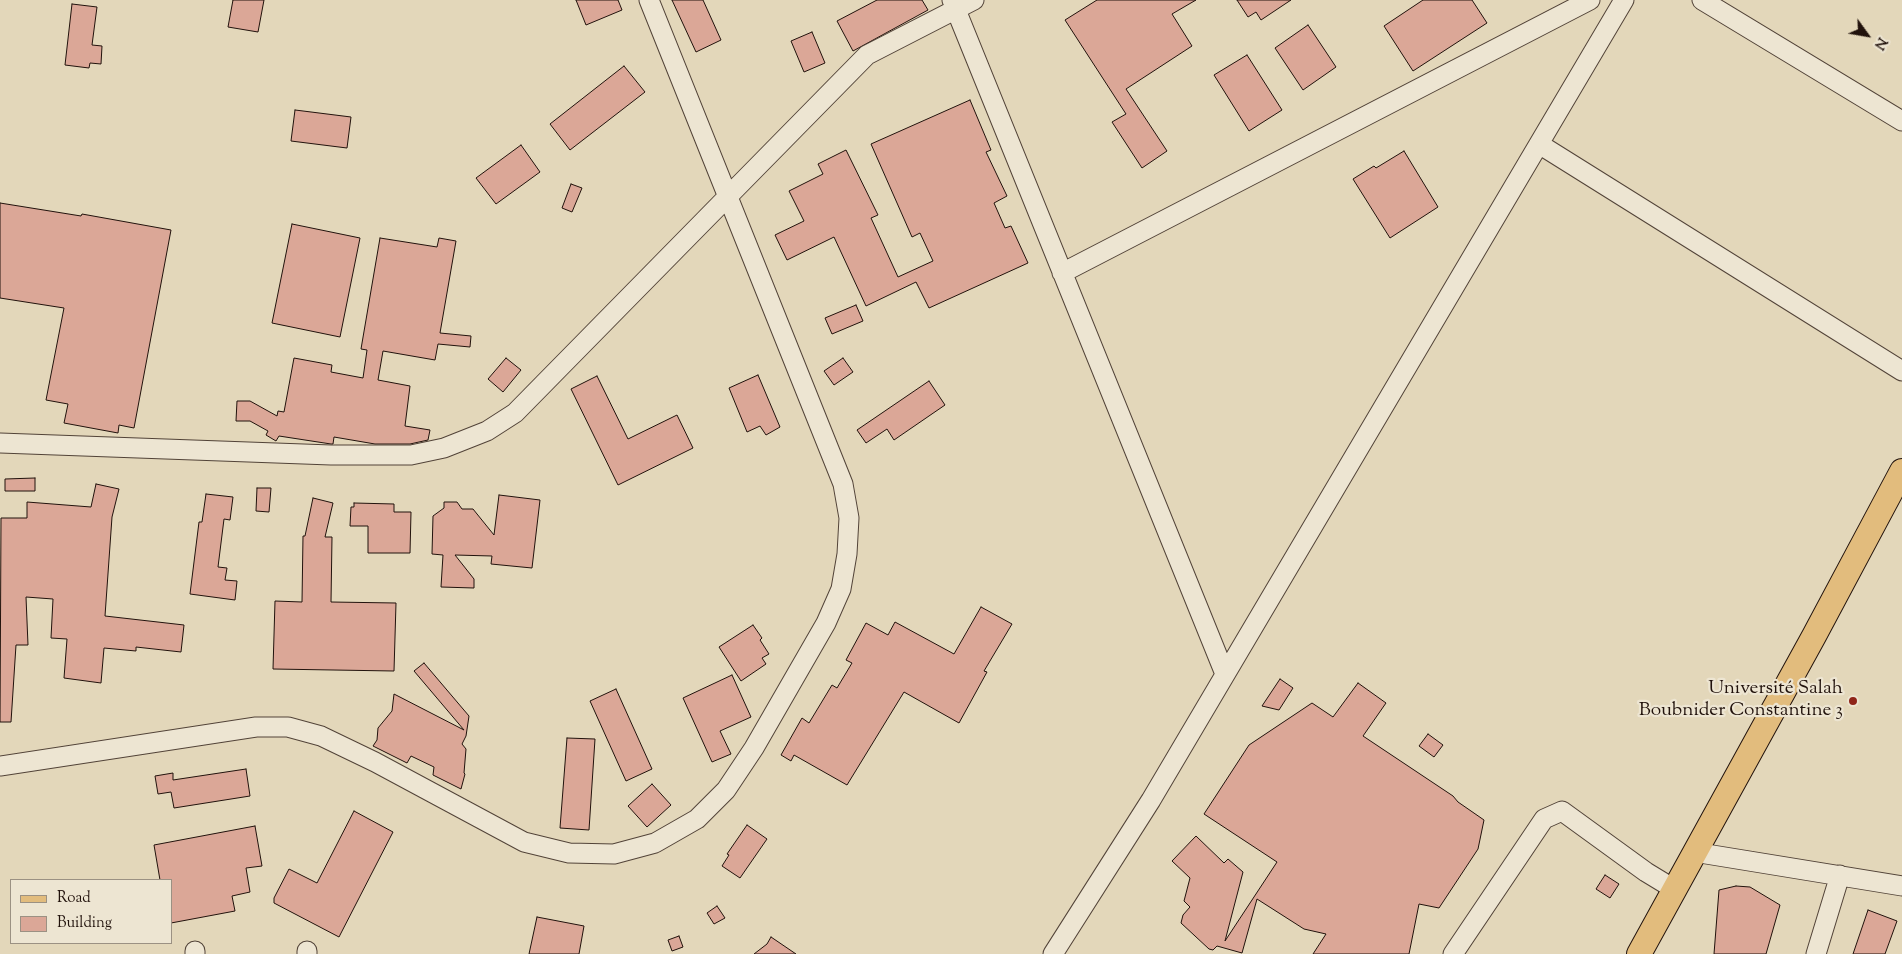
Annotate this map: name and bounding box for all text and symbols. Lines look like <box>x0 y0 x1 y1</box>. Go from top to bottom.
north arrow <box>1842 10 1892 60</box>
text: N <box>1868 33 1891 53</box>
place label: Université Salah Boubnider Constantine 3 <box>1639 679 1843 723</box>
marker: Université Salah Boubnider Constantine 3 <box>1847 695 1859 707</box>
legend <box>10 879 172 944</box>
text: Road <box>57 888 91 909</box>
text: Building <box>57 913 112 934</box>

